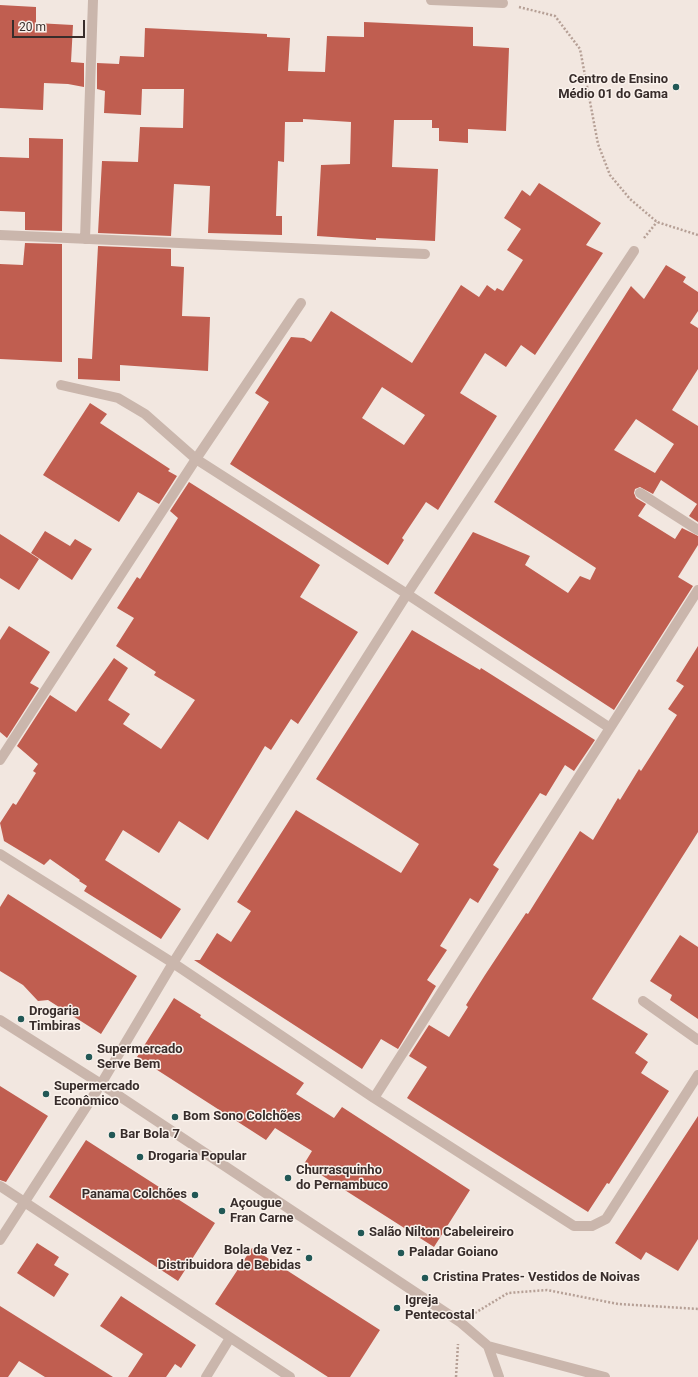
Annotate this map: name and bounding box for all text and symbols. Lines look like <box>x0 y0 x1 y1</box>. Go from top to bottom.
scale bar <box>14 12 87 38</box>
text: 20 m <box>19 20 46 34</box>
place label: Centro de Ensino Médio 01 do Gama <box>558 72 668 103</box>
marker: Centro de Ensino Médio 01 do Gama <box>671 82 681 92</box>
place label: Drogaria Timbiras <box>29 1004 81 1035</box>
marker: Drogaria Timbiras <box>16 1014 26 1024</box>
place label: Supermercado Serve Bem <box>97 1042 183 1073</box>
marker: Supermercado Serve Bem <box>84 1052 94 1062</box>
place label: Supermercado Econômico <box>54 1079 140 1110</box>
marker: Supermercado Econômico <box>41 1089 51 1099</box>
place label: Bom Sono Colchões <box>183 1109 301 1125</box>
marker: Bom Sono Colchões <box>170 1112 180 1122</box>
place label: Bar Bola 7 <box>120 1127 180 1143</box>
marker: Bar Bola 7 <box>107 1130 117 1140</box>
place label: Drogaria Popular <box>148 1149 247 1165</box>
marker: Drogaria Popular <box>135 1152 145 1162</box>
place label: Churrasquinho do Pernambuco <box>296 1163 388 1194</box>
marker: Churrasquinho do Pernambuco <box>283 1173 293 1183</box>
place label: Panama Colchões <box>82 1187 187 1203</box>
marker: Panama Colchões <box>190 1190 200 1200</box>
place label: Açougue Fran Carne <box>230 1196 294 1227</box>
marker: Açougue Fran Carne <box>217 1206 227 1216</box>
place label: Salão Nilton Cabeleireiro <box>369 1225 514 1241</box>
marker: Salão Nilton Cabeleireiro <box>356 1228 366 1238</box>
place label: Bola da Vez - Distribuidora de Bebidas <box>158 1243 301 1274</box>
place label: Paladar Goiano <box>409 1245 498 1261</box>
marker: Paladar Goiano <box>396 1248 406 1258</box>
marker: Bola da Vez - Distribuidora de Bebidas <box>304 1253 314 1263</box>
place label: Cristina Prates- Vestidos de Noivas <box>433 1270 640 1286</box>
marker: Cristina Prates- Vestidos de Noivas <box>420 1273 430 1283</box>
place label: Igreja Pentecostal <box>405 1293 475 1324</box>
marker: Igreja Pentecostal <box>392 1303 402 1313</box>

